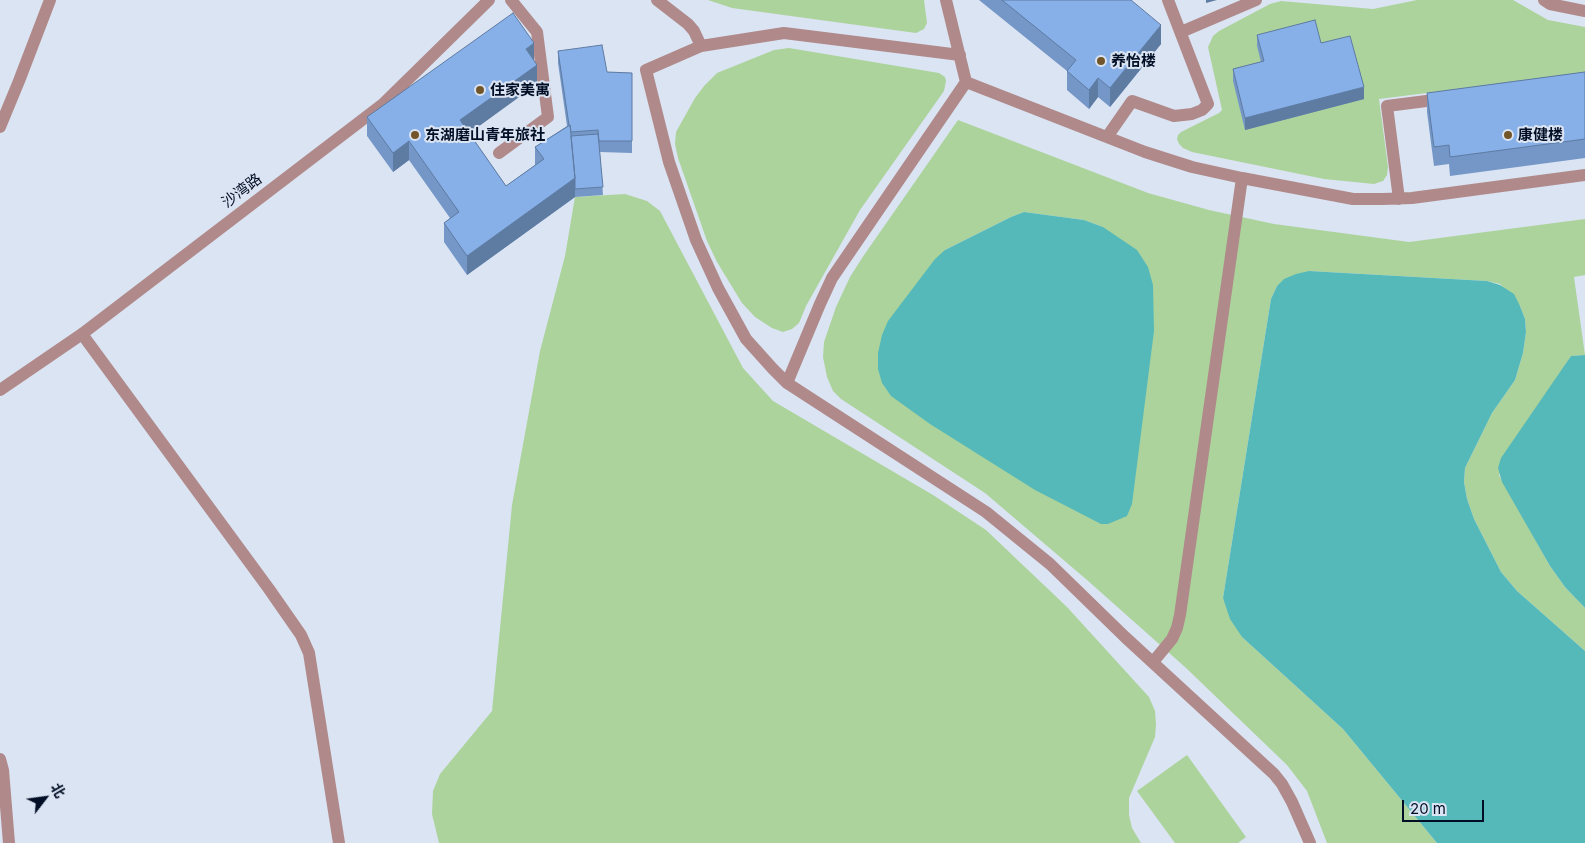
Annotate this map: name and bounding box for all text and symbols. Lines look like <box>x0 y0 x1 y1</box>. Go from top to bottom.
place label: 养怡楼 <box>1111 52 1156 70</box>
marker: 养怡楼 <box>1095 55 1107 67</box>
place label: 住家美寓 <box>490 81 550 99</box>
marker: 住家美寓 <box>474 84 486 96</box>
place label: 东湖磨山青年旅社 <box>425 126 545 144</box>
place label: 康健楼 <box>1518 126 1563 144</box>
marker: 东湖磨山青年旅社 <box>409 129 421 141</box>
marker: 康健楼 <box>1502 129 1514 141</box>
street label: 沙湾路 <box>219 170 265 212</box>
north arrow <box>20 773 70 823</box>
text: 北 <box>48 780 69 801</box>
scale bar <box>1405 790 1488 822</box>
text: 20 m <box>1410 799 1446 818</box>

